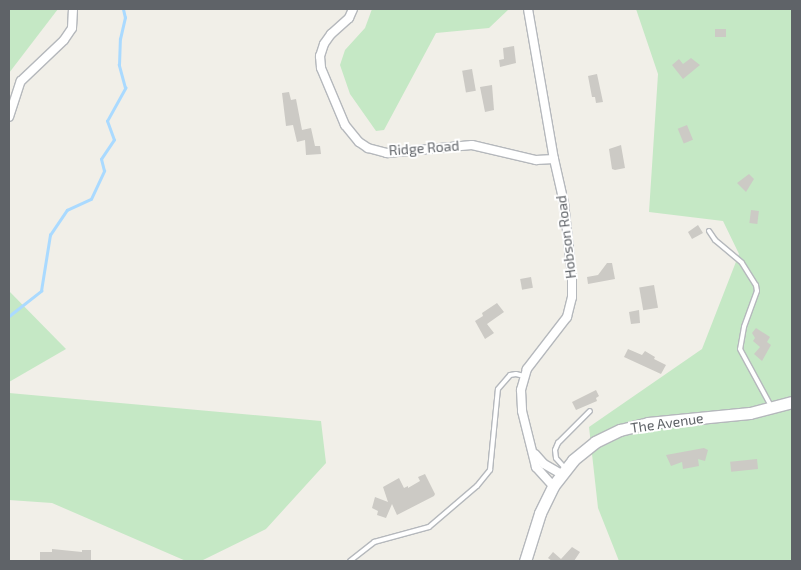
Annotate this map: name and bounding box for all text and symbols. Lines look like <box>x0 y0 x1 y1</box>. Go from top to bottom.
street label: Ridge Road <box>388 137 460 159</box>
street label: Hobson Road <box>553 194 579 280</box>
street label: The Avenue <box>629 410 705 436</box>

